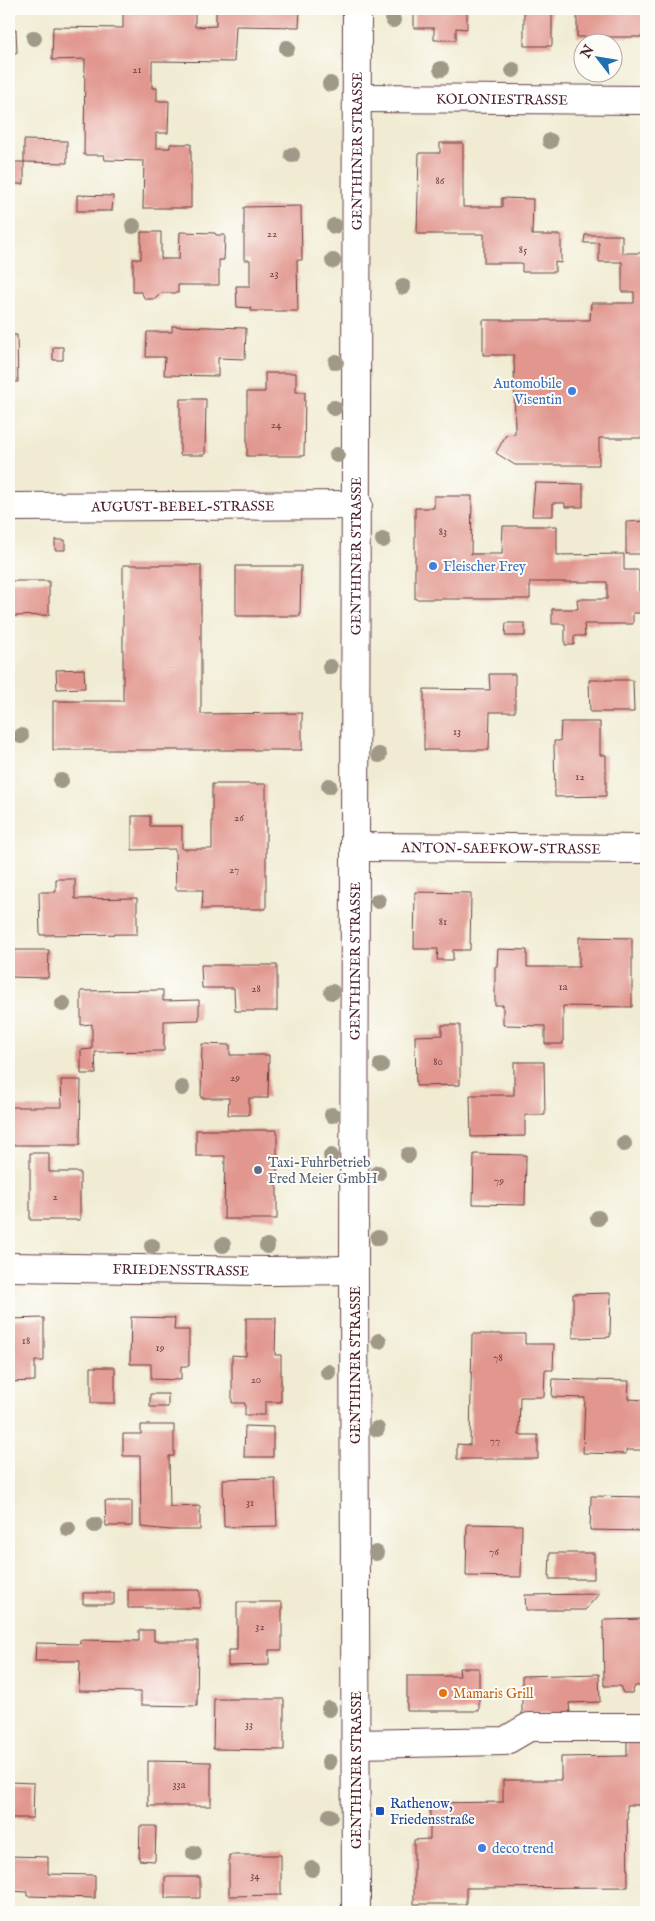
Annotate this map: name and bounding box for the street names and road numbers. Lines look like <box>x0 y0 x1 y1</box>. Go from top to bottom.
street label: GENTHINER STRASSE <box>348 72 367 230</box>
street label: KOLONIESTRASSE <box>436 91 568 109</box>
street label: GENTHINER STRASSE <box>348 477 366 635</box>
street label: AUGUST-BEBEL-STRASSE <box>90 497 275 517</box>
street label: ANTON-SAEFKOW-STRASSE <box>400 839 601 859</box>
street label: GENTHINER STRASSE <box>347 882 365 1040</box>
street label: FRIEDENSSTRASSE <box>112 1261 250 1281</box>
street label: GENTHINER STRASSE <box>347 1286 365 1444</box>
street label: GENTHINER STRASSE <box>348 1691 366 1849</box>

